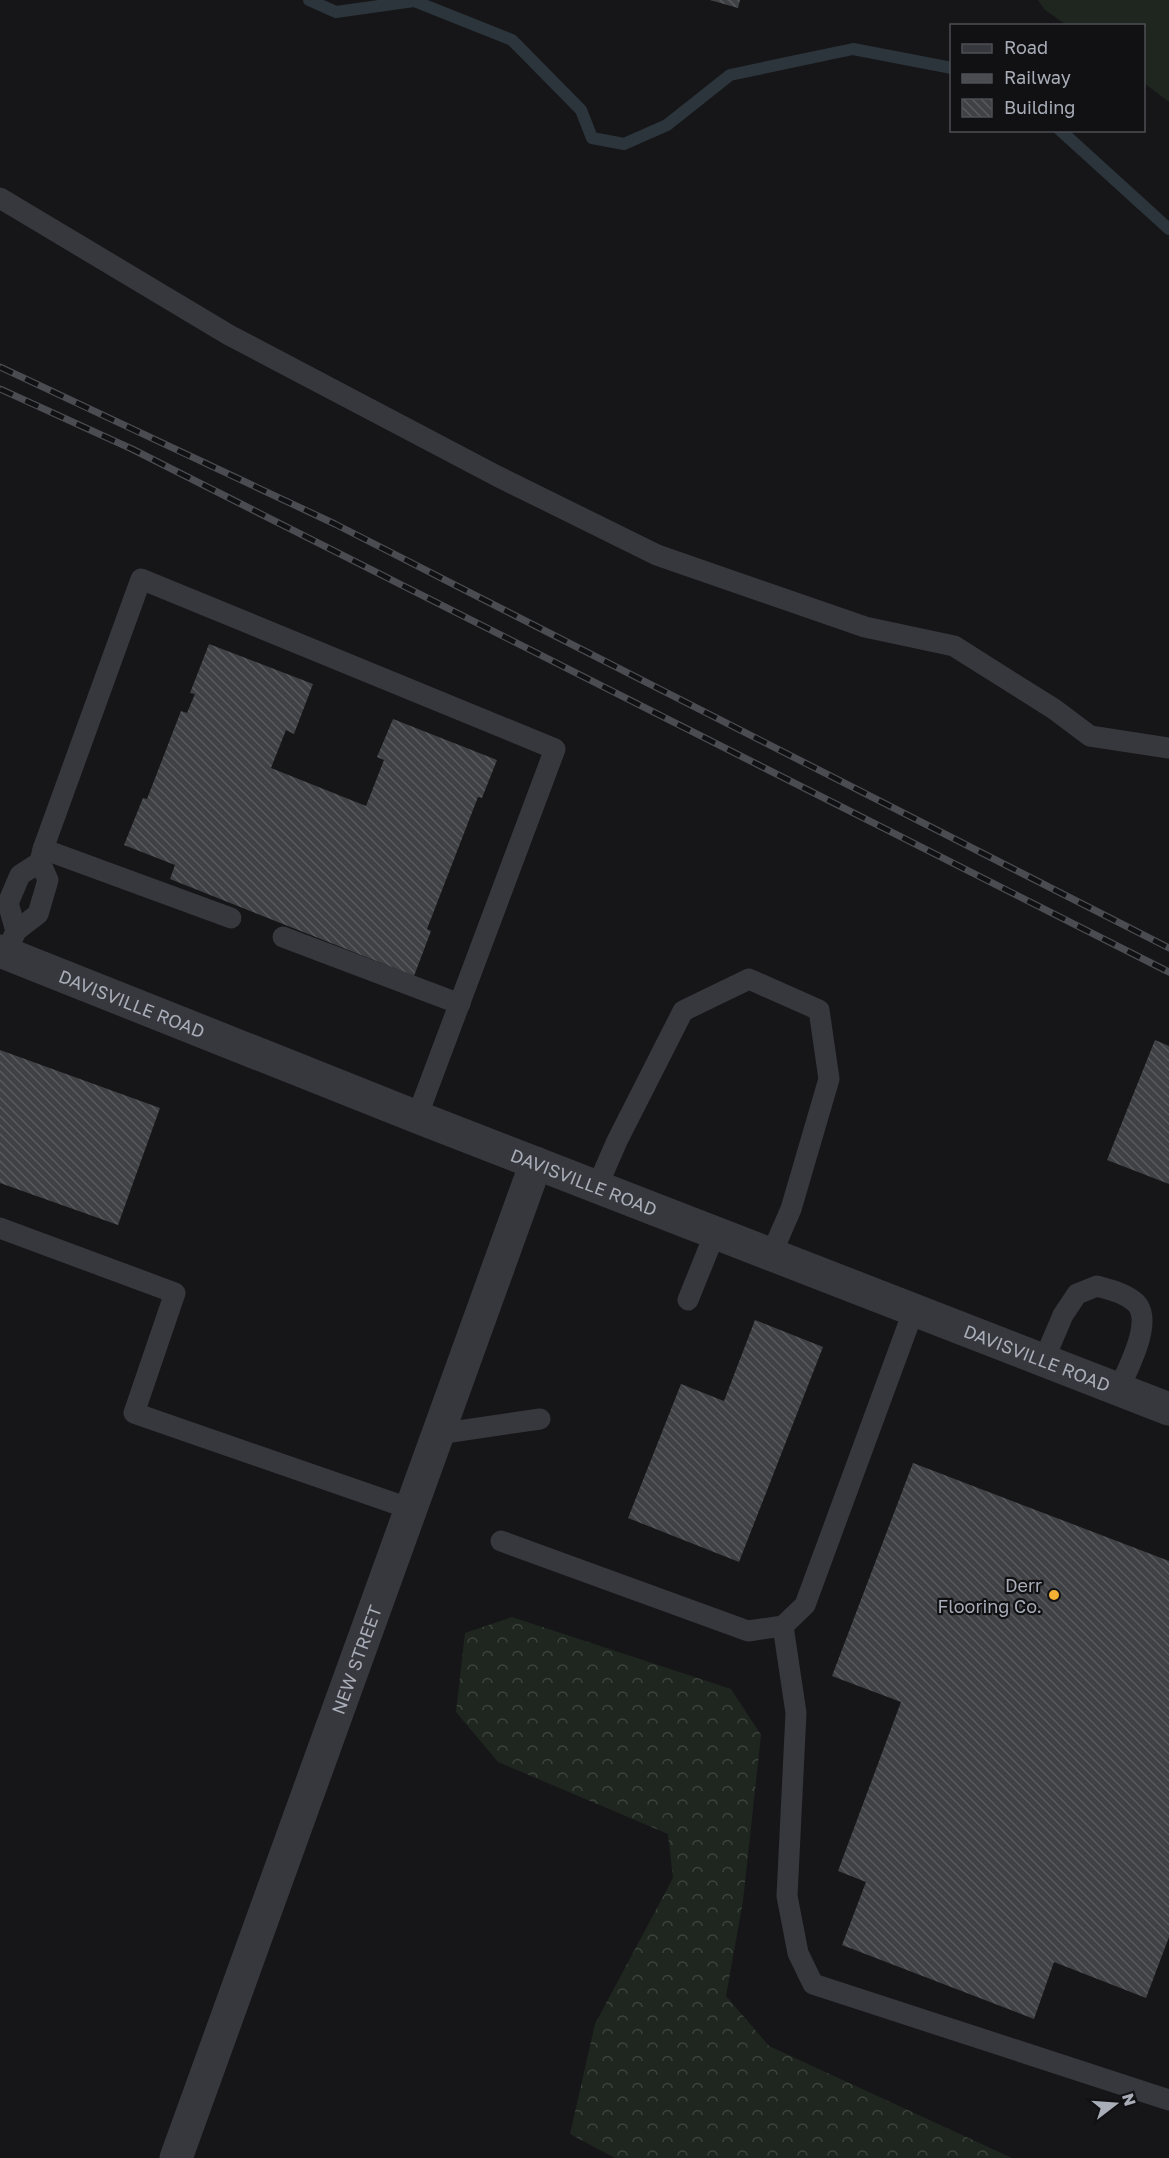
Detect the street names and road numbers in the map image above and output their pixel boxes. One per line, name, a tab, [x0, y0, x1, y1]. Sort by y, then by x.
street label: DAVISVILLE ROAD	[56, 965, 208, 1042]
street label: DAVISVILLE ROAD	[508, 1143, 660, 1220]
street label: DAVISVILLE ROAD	[961, 1319, 1113, 1396]
street label: NEW STREET	[326, 1602, 386, 1717]

